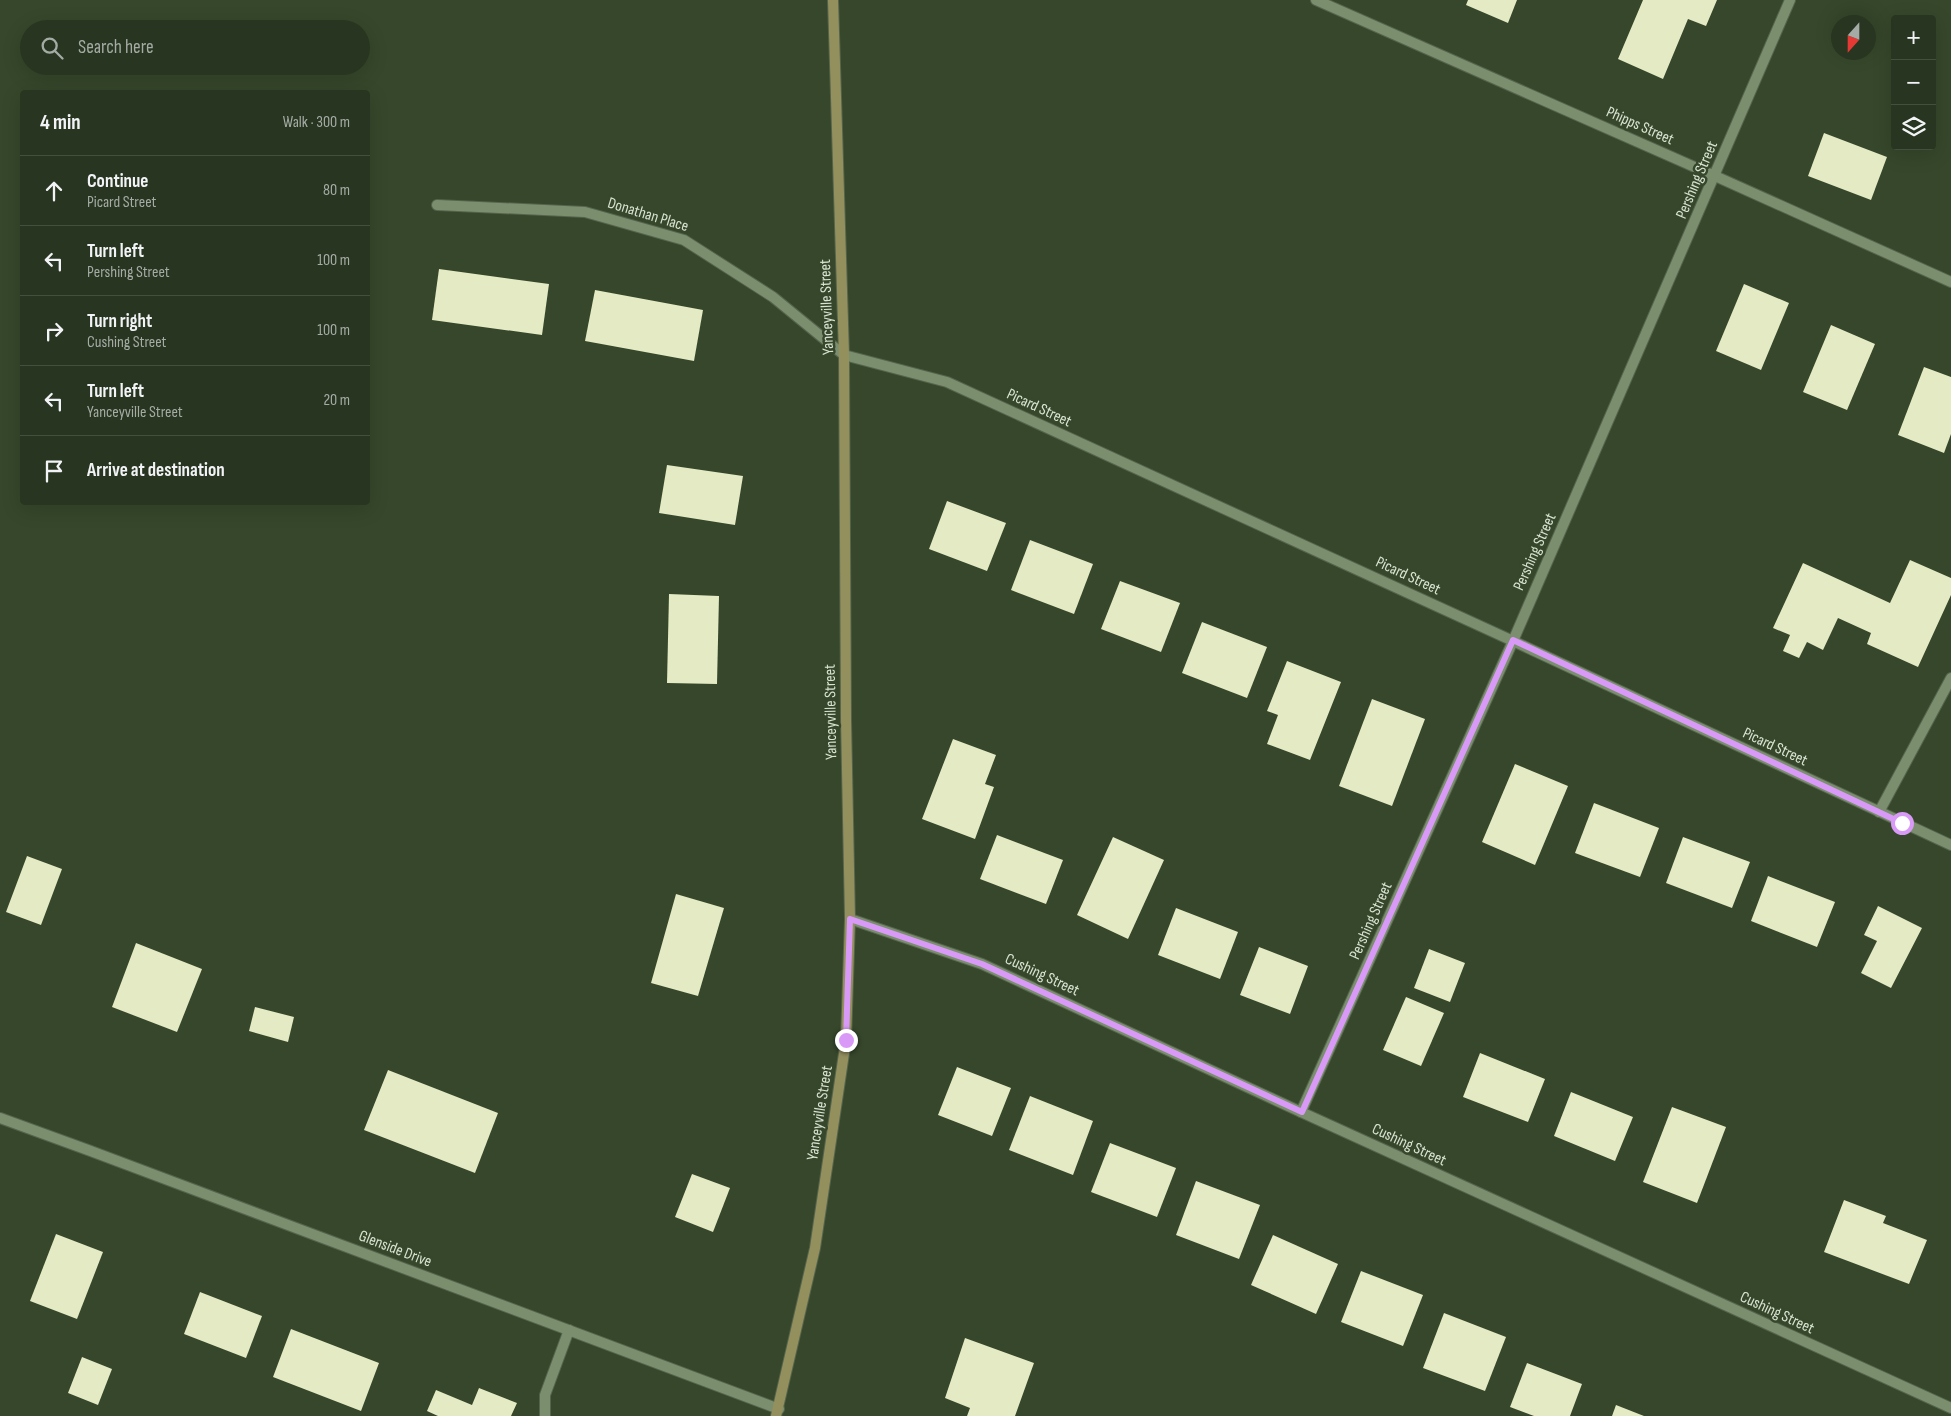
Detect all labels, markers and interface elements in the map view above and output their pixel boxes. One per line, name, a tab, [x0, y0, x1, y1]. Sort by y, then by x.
north arrow	[1831, 15, 1876, 60]
map controls	[1891, 15, 1936, 150]
button: +	[1891, 15, 1936, 60]
search box	[20, 20, 370, 75]
icon: search	[38, 34, 66, 62]
text: Search here	[78, 36, 154, 59]
button: −	[1891, 60, 1936, 105]
street label: Phipps Street	[1603, 103, 1677, 149]
button: layers	[1891, 105, 1936, 150]
text: 4 min	[40, 110, 81, 135]
text: Walk · 300 m	[283, 113, 350, 132]
street label: Pershing Street	[1672, 138, 1722, 222]
text: Continue	[87, 170, 148, 193]
icon: ahead	[40, 177, 68, 205]
text: 80 m	[323, 181, 350, 200]
text: Picard Street	[87, 193, 156, 212]
street label: Donathan Place	[605, 194, 691, 236]
text: Turn left	[87, 240, 144, 263]
icon: left	[40, 247, 68, 275]
text: 100 m	[317, 251, 350, 270]
street label: Yanceyville Street	[816, 259, 838, 355]
text: Pershing Street	[87, 263, 170, 282]
text: Turn right	[87, 310, 152, 333]
icon: right	[40, 317, 68, 345]
text: 100 m	[317, 321, 350, 340]
text: Cushing Street	[87, 333, 167, 352]
text: Turn left	[87, 380, 144, 403]
street label: Picard Street	[1004, 385, 1075, 431]
icon: left	[40, 387, 68, 415]
text: 20 m	[323, 391, 350, 410]
text: Yanceyville Street	[87, 403, 183, 422]
icon: arrive	[40, 457, 68, 485]
text: Arrive at destination	[87, 459, 225, 482]
street label: Pershing Street	[1510, 510, 1561, 594]
street label: Picard Street	[1373, 553, 1444, 599]
street label: Yanceyville Street	[821, 664, 841, 760]
street label: Picard Street	[1740, 724, 1811, 770]
route start	[1891, 812, 1914, 835]
street label: Pershing Street	[1346, 879, 1397, 963]
street label: Cushing Street	[1002, 950, 1082, 1000]
route end	[835, 1029, 858, 1052]
street label: Yanceyville Street	[803, 1064, 837, 1162]
street label: Cushing Street	[1369, 1120, 1449, 1170]
street label: Glenside Drive	[356, 1226, 434, 1272]
street label: Cushing Street	[1737, 1288, 1817, 1338]

